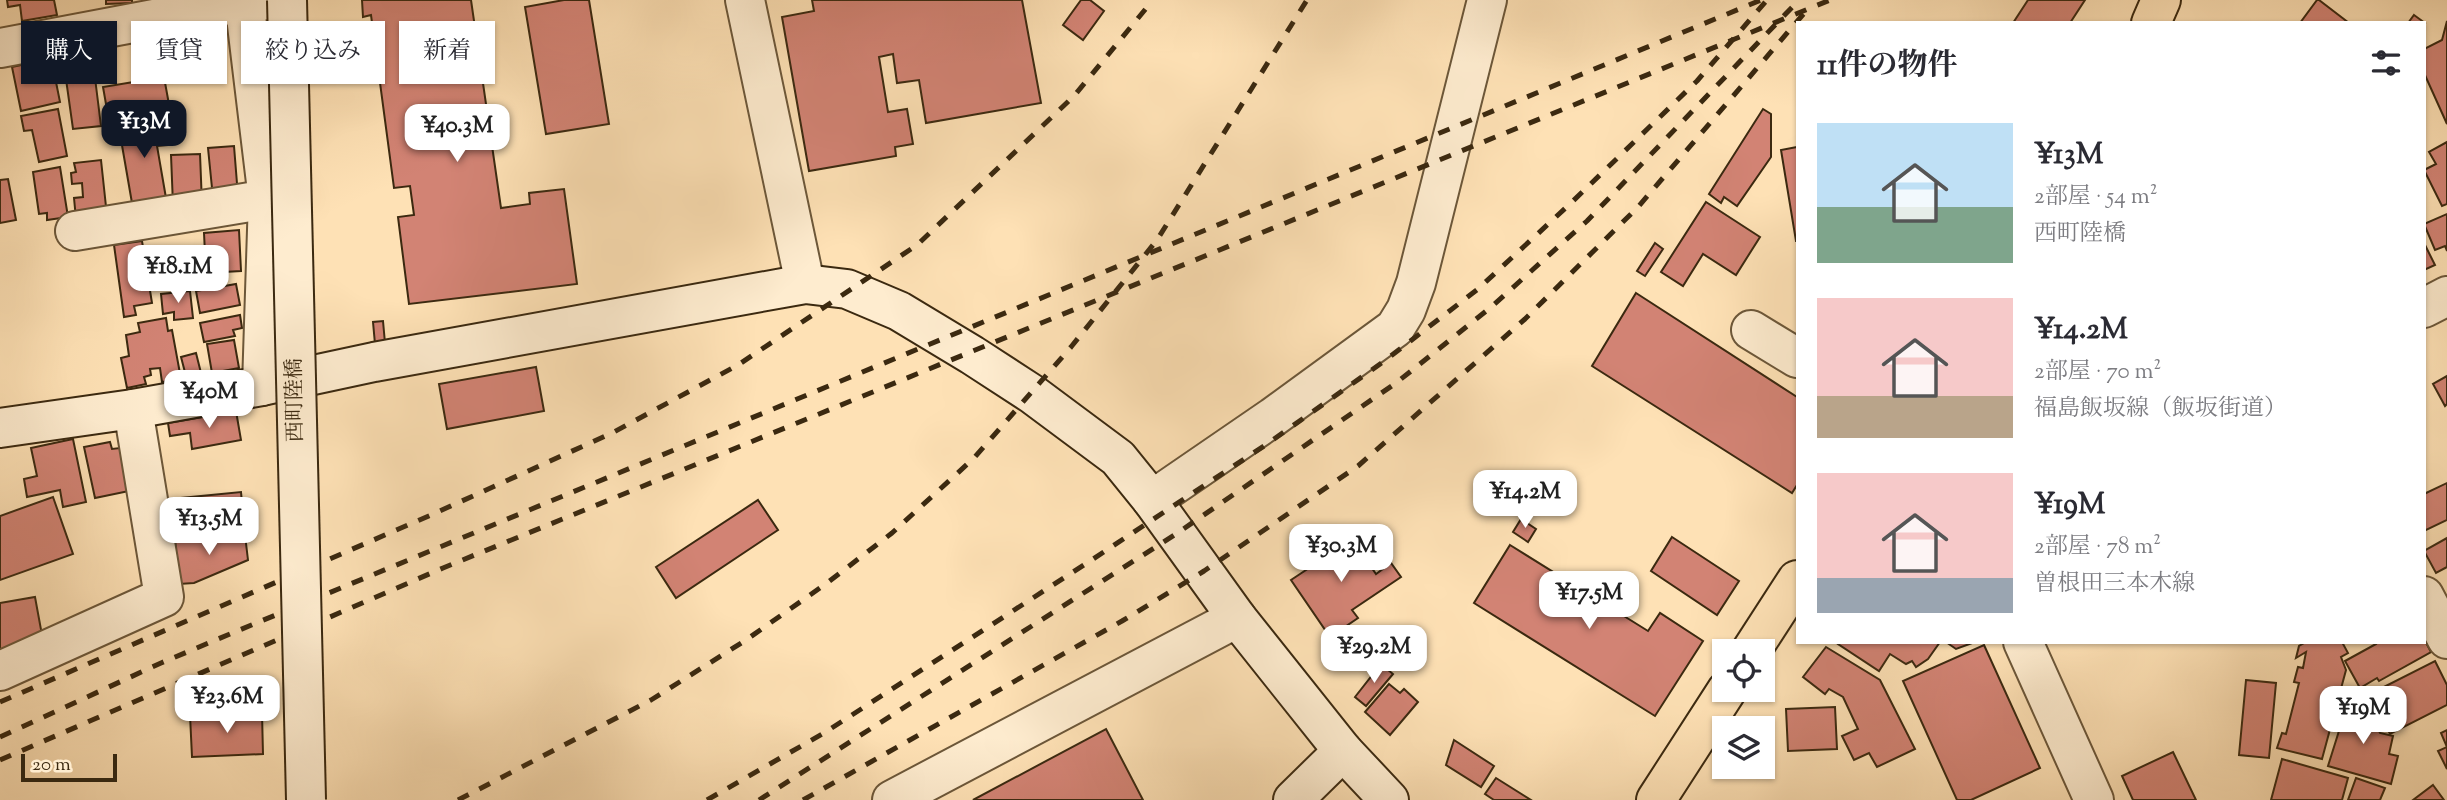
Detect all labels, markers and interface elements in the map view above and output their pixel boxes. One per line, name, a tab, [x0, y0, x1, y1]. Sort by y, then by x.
chip: 購入	[21, 21, 117, 84]
chip: 賃貸	[131, 21, 227, 84]
chip: 絞り込み	[241, 21, 385, 84]
chip: 新着	[399, 21, 495, 84]
icon: filters	[2367, 44, 2405, 82]
text: 11件の物件	[1817, 45, 1957, 88]
pin: ¥13M	[103, 100, 185, 160]
pin: ¥40.3M	[400, 104, 514, 164]
text: ¥13M	[117, 106, 171, 139]
text: ¥40.3M	[421, 110, 493, 143]
text: ¥13M	[2034, 134, 2103, 177]
icon: home	[1873, 151, 1957, 235]
text: 2部屋 · 54 m²	[2034, 181, 2158, 214]
text: 西町陸橋	[2034, 218, 2126, 251]
pin: ¥18.1M	[121, 246, 235, 305]
text: ¥18.1M	[144, 251, 212, 284]
text: ¥14.2M	[2034, 309, 2128, 352]
icon: home	[1873, 326, 1957, 410]
text: 2部屋 · 70 m²	[2034, 356, 2161, 389]
street label: 西町陸橋	[280, 358, 312, 442]
pin: ¥40M	[168, 370, 250, 430]
text: ¥40M	[180, 376, 238, 409]
text: 福島飯坂線（飯坂街道）	[2034, 393, 2287, 426]
pin: ¥14.2M	[1468, 470, 1582, 530]
text: ¥14.2M	[1489, 476, 1561, 509]
text: ¥19M	[2034, 484, 2105, 527]
pin: ¥13.5M	[152, 498, 266, 557]
icon: home	[1873, 501, 1957, 585]
text: ¥13.5M	[176, 503, 242, 536]
pin: ¥30.3M	[1284, 524, 1398, 584]
text: ¥30.3M	[1305, 530, 1377, 563]
text: 2部屋 · 78 m²	[2034, 531, 2161, 564]
text: 曽根田三本木線	[2034, 568, 2195, 601]
pin: ¥17.5M	[1532, 572, 1646, 631]
text: ¥17.5M	[1555, 577, 1623, 610]
pin: ¥29.2M	[1317, 626, 1431, 685]
text: ¥29.2M	[1337, 631, 1411, 664]
map controls	[1712, 639, 1775, 779]
button: locate	[1712, 639, 1775, 702]
pin: ¥23.6M	[170, 676, 284, 735]
text: ¥23.6M	[191, 681, 263, 714]
pin: ¥19M	[2322, 686, 2404, 746]
text: ¥19M	[2336, 692, 2390, 725]
button: layers	[1712, 716, 1775, 779]
scale bar	[21, 751, 117, 783]
text: 20 m	[32, 752, 71, 779]

